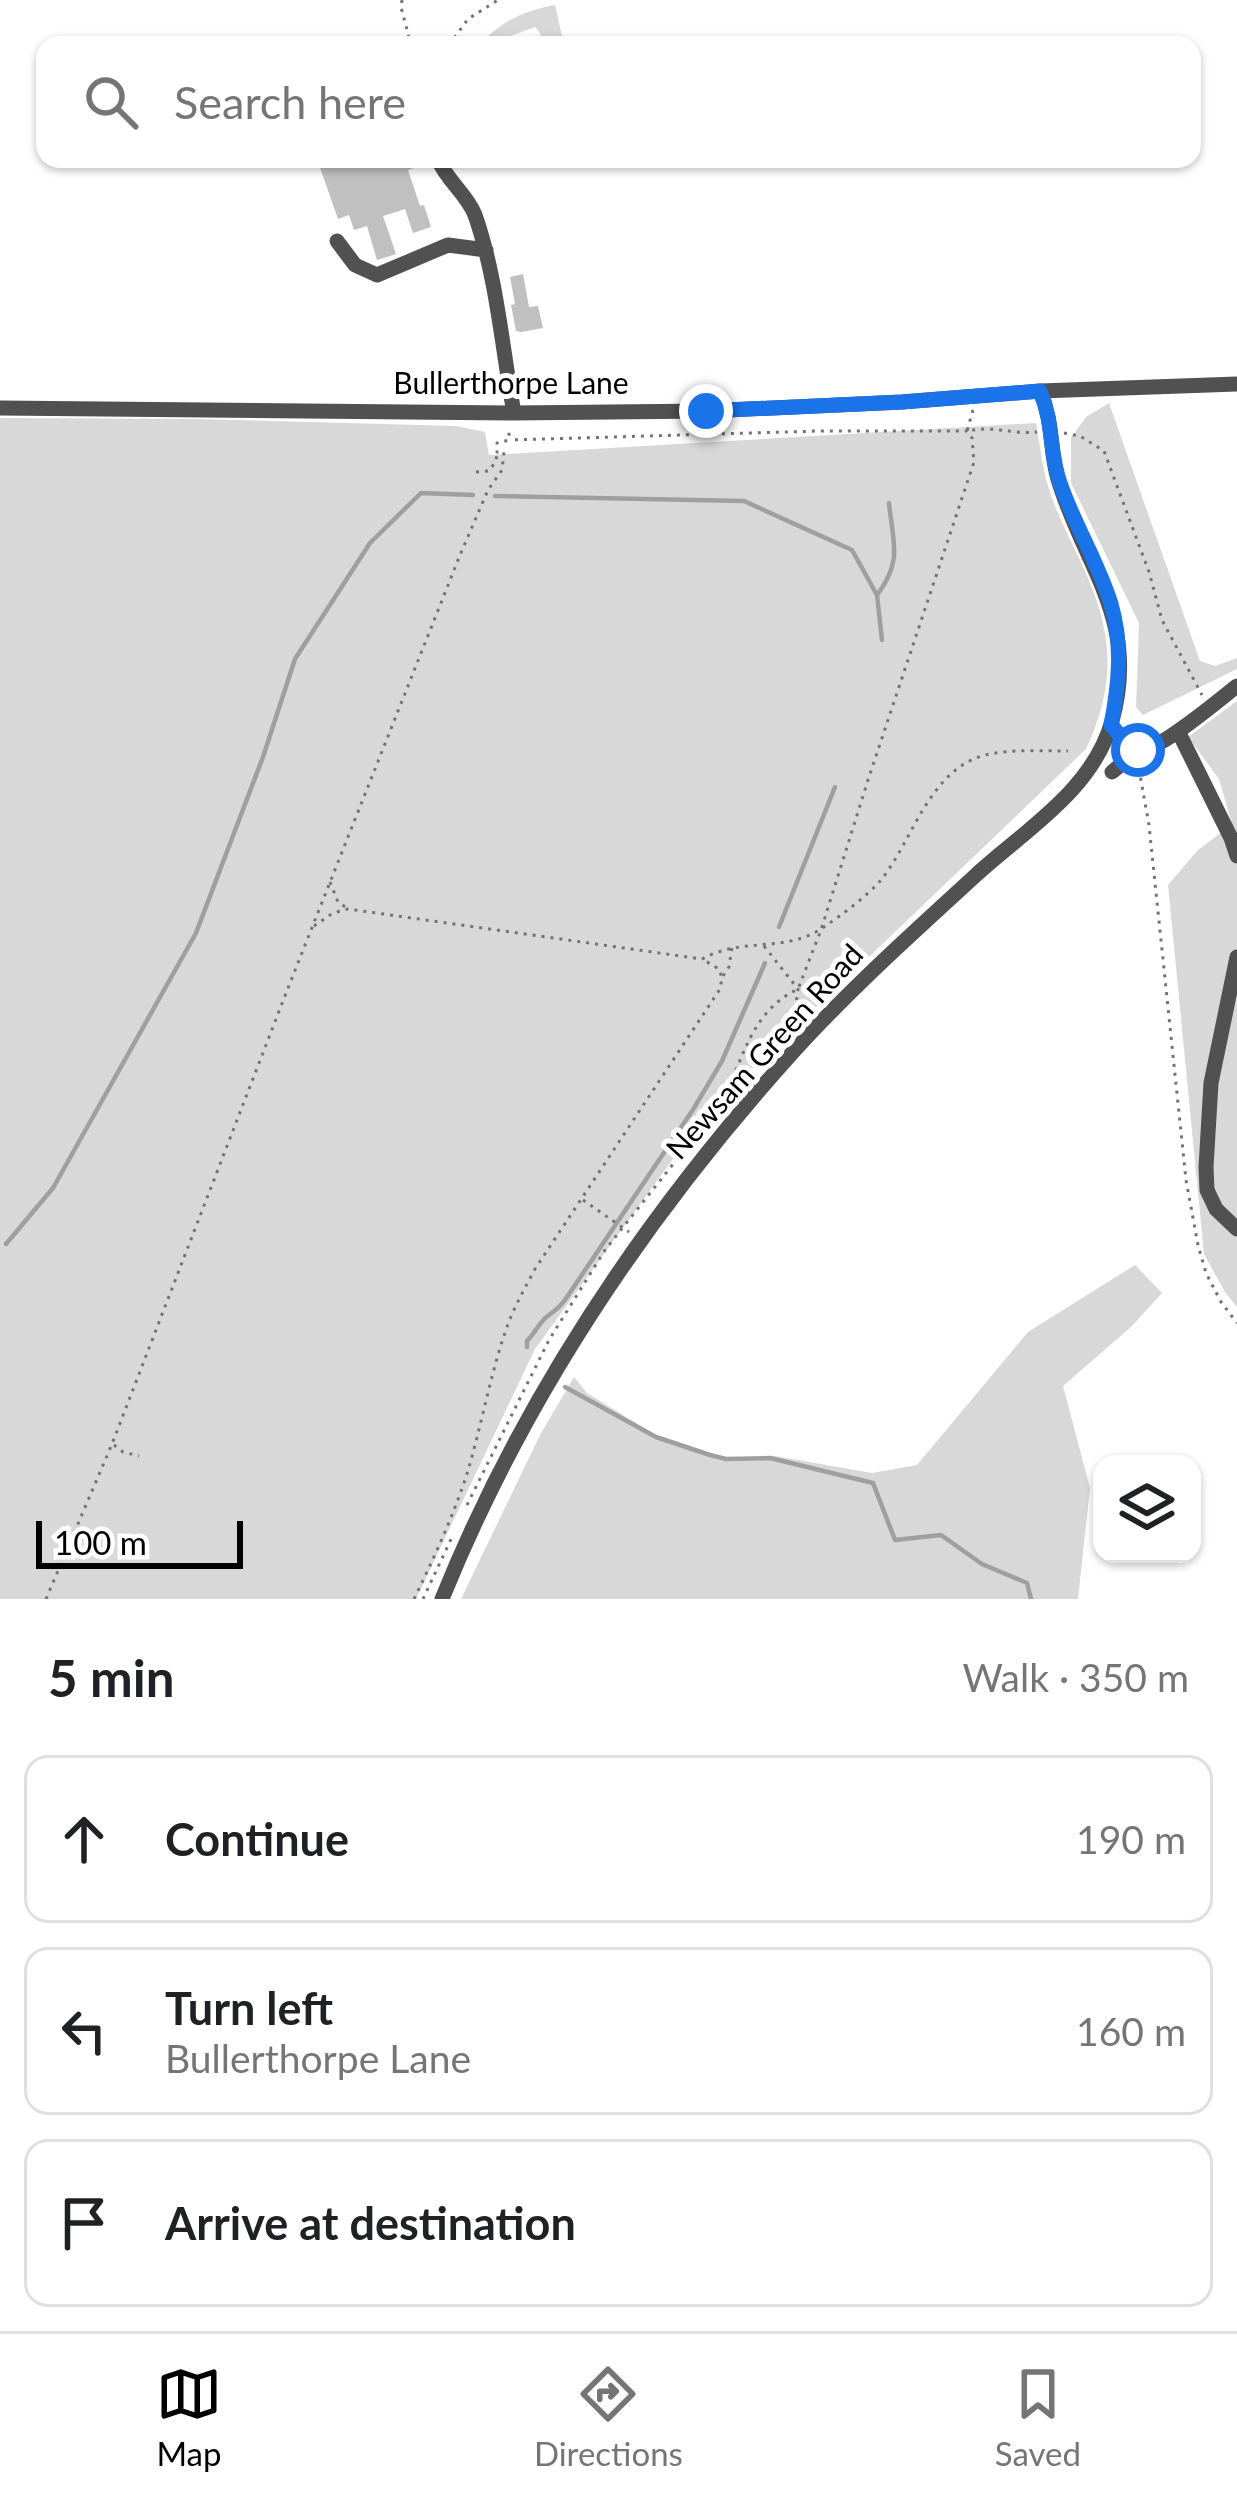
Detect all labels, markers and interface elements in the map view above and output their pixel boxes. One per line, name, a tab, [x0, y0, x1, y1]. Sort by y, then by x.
search box	[36, 36, 1201, 168]
icon: search	[78, 69, 144, 135]
text: Search here	[174, 75, 406, 129]
street label: Bullerthorpe Lane	[393, 364, 629, 400]
route end	[679, 384, 733, 438]
route start	[1111, 723, 1165, 777]
street label: Newsam Green Road	[658, 936, 869, 1165]
map controls	[1093, 1455, 1201, 1563]
button: layers	[1093, 1455, 1201, 1563]
scale bar	[36, 1515, 243, 1568]
text: 100 m	[54, 1522, 147, 1562]
text: 5 min	[48, 1647, 174, 1708]
text: Walk · 350 m	[962, 1654, 1189, 1700]
icon: ahead	[51, 1806, 117, 1872]
text: Continue	[165, 1812, 349, 1866]
text: 190 m	[1076, 1816, 1186, 1862]
text: Turn left	[165, 1981, 333, 2035]
icon: left	[51, 1998, 117, 2064]
text: 160 m	[1076, 2008, 1186, 2054]
text: Bullerthorpe Lane	[165, 2035, 471, 2081]
icon: arrive	[51, 2190, 117, 2256]
text: Arrive at destination	[165, 2196, 576, 2250]
tab: Map	[156, 2361, 222, 2473]
tab: Directions	[534, 2361, 683, 2473]
tab: Saved	[995, 2361, 1081, 2473]

